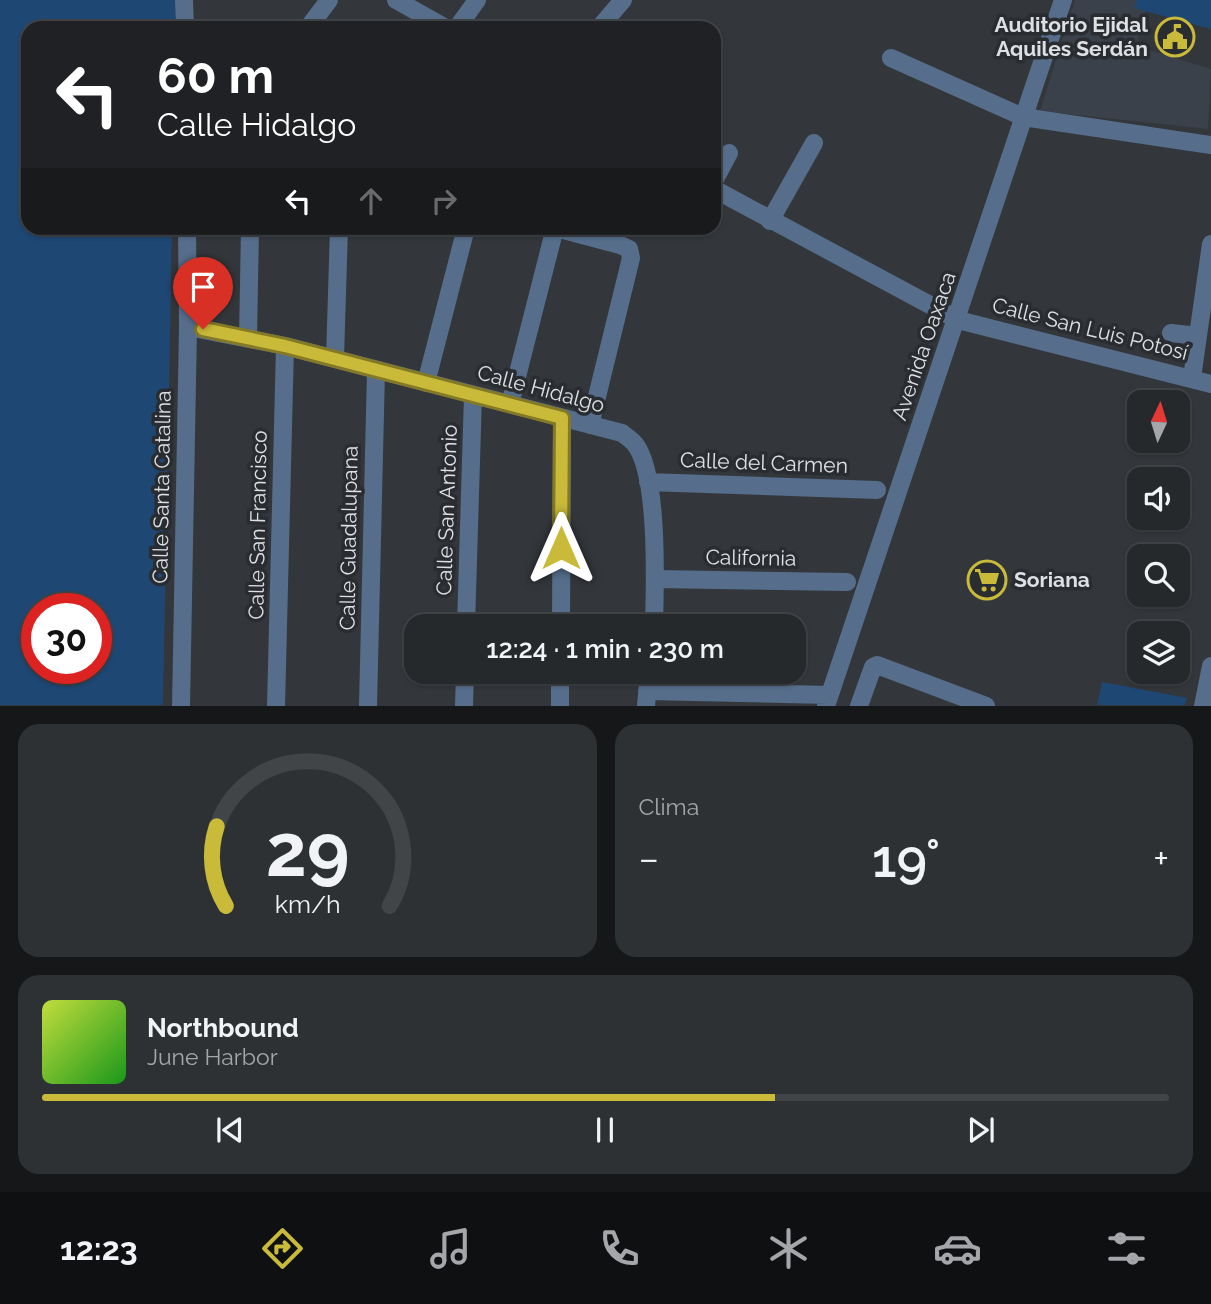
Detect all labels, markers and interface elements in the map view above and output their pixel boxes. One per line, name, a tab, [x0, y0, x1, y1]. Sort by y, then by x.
place label: Auditorio Ejidal Aquiles Serdán	[995, 12, 1148, 61]
public building icon: Auditorio Ejidal Aquiles Serdán	[1154, 16, 1196, 58]
text: 60 m	[157, 47, 274, 104]
icon: left	[42, 49, 133, 140]
text: Calle Hidalgo	[157, 106, 356, 143]
icon: left	[279, 182, 317, 220]
icon: ahead	[352, 182, 390, 220]
icon: right	[425, 182, 463, 220]
pin	[173, 257, 233, 329]
icon: arrive	[184, 268, 222, 306]
street label: Avenida Oaxaca	[886, 268, 961, 423]
street label: Calle San Luis Potosí	[990, 292, 1191, 365]
street label: Calle Hidalgo	[475, 360, 608, 418]
street label: Calle Santa Catalina	[147, 390, 176, 584]
north arrow	[1127, 390, 1190, 453]
map controls	[1127, 390, 1190, 684]
street label: Calle San Antonio	[431, 424, 462, 596]
street label: Calle San Francisco	[243, 430, 272, 620]
street label: Calle Guadalupana	[334, 445, 363, 631]
street label: Calle del Carmen	[680, 447, 848, 478]
button: sound	[1127, 467, 1190, 530]
position arrow	[524, 511, 598, 585]
street label: California	[705, 544, 797, 571]
button: search	[1127, 544, 1190, 607]
supermarket icon: Soriana	[966, 559, 1008, 601]
place label: Soriana	[1014, 567, 1090, 592]
speed limit sign: 30	[21, 593, 112, 684]
button: layers	[1127, 621, 1190, 684]
text: 12:24 · 1 min · 230 m	[486, 634, 724, 664]
text: Clima	[639, 793, 699, 820]
text: 29	[265, 809, 349, 894]
text: 19°	[872, 828, 940, 889]
text: −	[639, 836, 659, 881]
text: +	[1153, 836, 1169, 881]
text: km/h	[274, 889, 340, 919]
text: Northbound	[147, 1013, 299, 1043]
text: June Harbor	[147, 1043, 278, 1070]
icon: previous	[211, 1111, 249, 1149]
icon: pause	[586, 1111, 624, 1149]
icon: next	[962, 1111, 1000, 1149]
icon: directions	[258, 1224, 307, 1273]
icon: music	[426, 1224, 475, 1273]
icon: phone	[595, 1224, 644, 1273]
icon: climate	[764, 1224, 813, 1273]
icon: car	[933, 1224, 982, 1273]
icon: filters	[1102, 1224, 1151, 1273]
text: 12:23	[60, 1230, 138, 1267]

